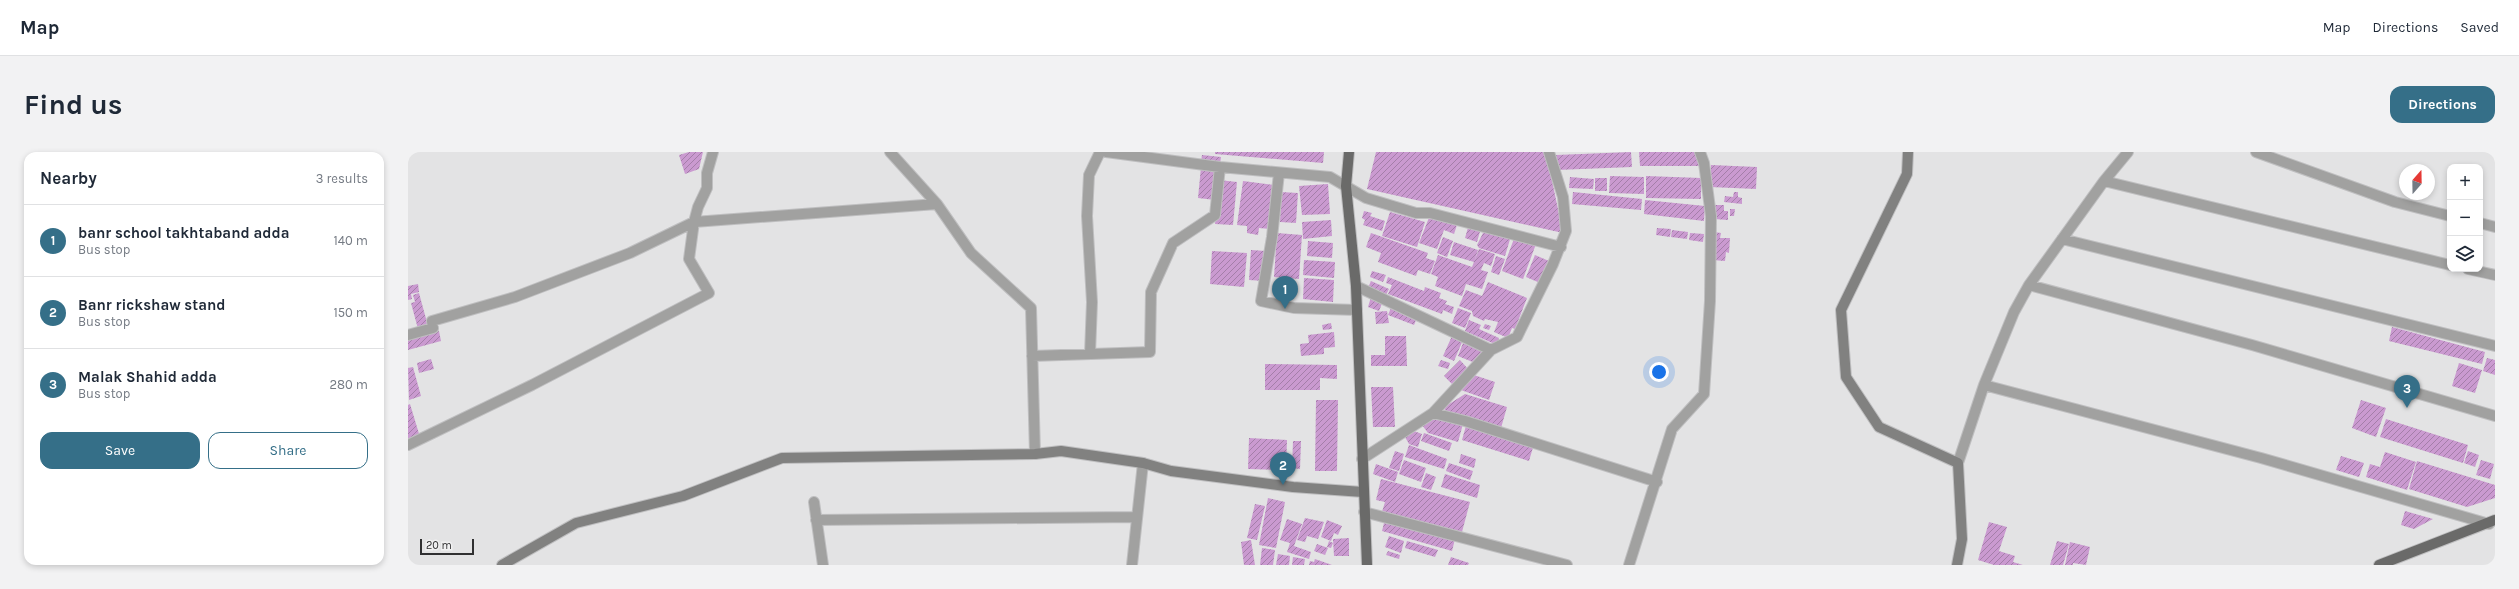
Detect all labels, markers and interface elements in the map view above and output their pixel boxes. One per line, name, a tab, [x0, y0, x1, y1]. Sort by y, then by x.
text: Map	[20, 17, 59, 39]
text: Map	[2323, 19, 2351, 36]
text: Directions	[2373, 19, 2438, 36]
text: Saved	[2460, 19, 2499, 36]
button: Directions	[2390, 86, 2495, 123]
text: Find us	[24, 88, 123, 121]
north arrow	[2399, 164, 2435, 200]
map controls	[2447, 164, 2483, 272]
button: +	[2447, 164, 2483, 200]
text: Nearby	[40, 168, 97, 188]
text: 3 results	[316, 171, 368, 186]
button: −	[2447, 200, 2483, 236]
text: banr school takhtaband adda	[78, 224, 289, 242]
text: 1	[51, 233, 55, 248]
text: 140 m	[333, 233, 368, 248]
button: layers	[2447, 236, 2483, 272]
text: Bus stop	[78, 242, 130, 257]
pin: 1	[1272, 276, 1298, 309]
text: Banr rickshaw stand	[78, 296, 226, 314]
text: 2	[49, 305, 57, 320]
text: 150 m	[333, 305, 368, 320]
text: Bus stop	[78, 314, 130, 329]
your location	[1649, 362, 1669, 382]
text: Malak Shahid adda	[78, 368, 217, 386]
pin: 3	[2394, 375, 2420, 408]
text: 3	[49, 377, 57, 392]
text: 280 m	[330, 377, 368, 392]
text: Bus stop	[78, 386, 130, 401]
button: Save	[40, 432, 200, 469]
button: Share	[208, 432, 368, 469]
pin: 2	[1270, 452, 1296, 485]
scale bar	[420, 537, 474, 556]
text: 20 m	[426, 539, 452, 552]

